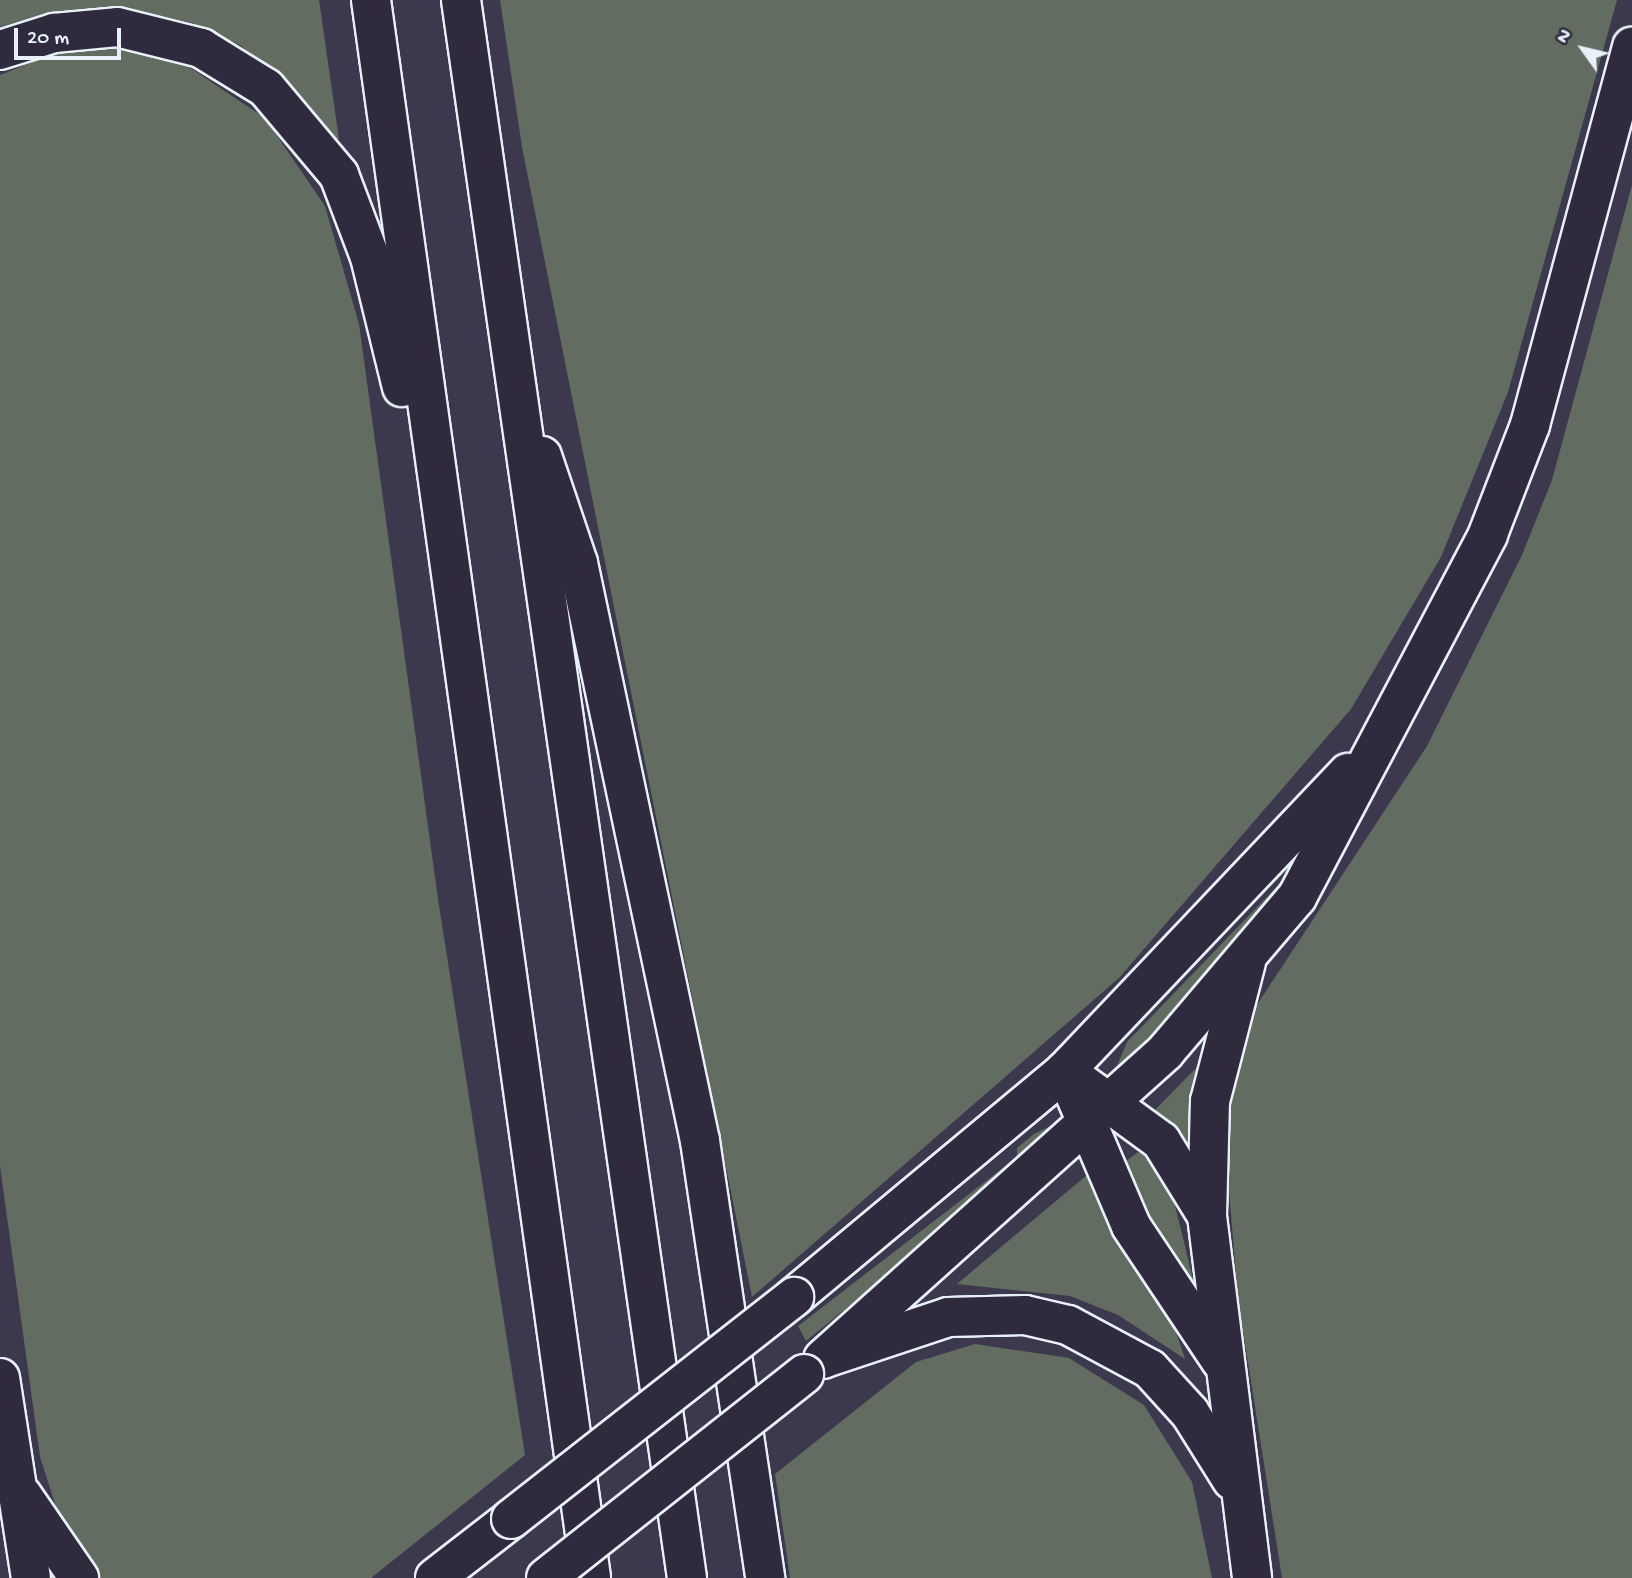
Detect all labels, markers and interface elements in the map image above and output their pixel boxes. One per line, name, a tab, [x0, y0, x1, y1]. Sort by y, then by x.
scale bar	[18, 14, 124, 58]
north arrow	[1548, 14, 1618, 84]
text: N	[1552, 25, 1578, 49]
text: 20 m	[27, 27, 69, 52]

